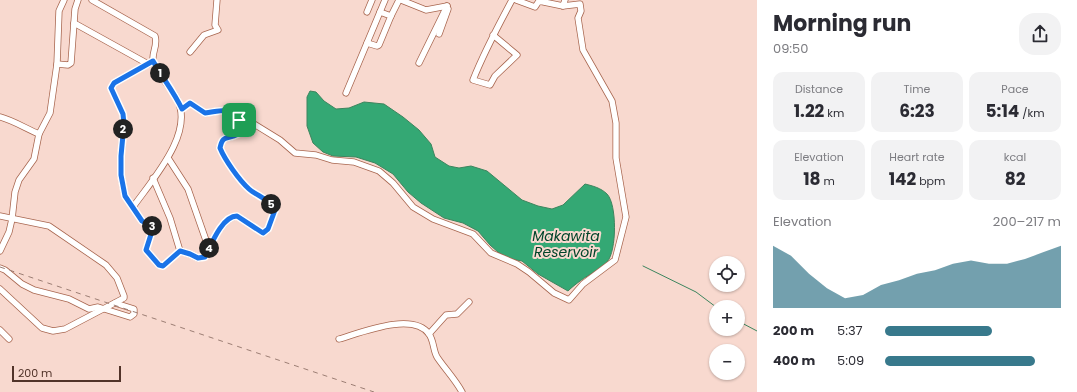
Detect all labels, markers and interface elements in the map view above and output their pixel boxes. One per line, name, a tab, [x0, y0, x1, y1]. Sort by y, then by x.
text: Morning run	[773, 8, 911, 39]
button: share	[1019, 13, 1061, 55]
text: 09:50	[773, 39, 808, 58]
pin: 1	[150, 63, 170, 83]
text: 1	[158, 65, 162, 81]
text: Distance	[795, 81, 843, 97]
text: Time	[904, 81, 930, 97]
text: Pace	[1001, 81, 1029, 97]
text: 1.22	[794, 99, 824, 123]
text: 6:23	[899, 99, 935, 123]
text: 5:14	[986, 99, 1019, 123]
pin	[222, 103, 256, 137]
text: km	[824, 105, 844, 121]
text: /km	[1019, 105, 1044, 121]
icon: arrive	[228, 109, 250, 131]
pin: 2	[113, 119, 133, 139]
text: 2	[120, 121, 126, 137]
text: Elevation	[794, 149, 844, 165]
text: Heart rate	[889, 149, 945, 165]
text: kcal	[1004, 149, 1026, 165]
text: 18	[803, 167, 821, 191]
text: 142	[889, 167, 916, 191]
text: 82	[1005, 167, 1025, 191]
text: m	[821, 173, 835, 189]
text: bpm	[916, 173, 945, 189]
pin: 5	[261, 194, 281, 214]
text: 5	[267, 196, 275, 212]
text: Elevation	[773, 212, 832, 231]
text: 200–217 m	[993, 212, 1061, 231]
pin: 3	[142, 216, 162, 236]
text: 3	[149, 218, 155, 234]
water label: Makawita Reservoir	[532, 226, 600, 262]
pin: 4	[199, 238, 219, 258]
text: 4	[205, 240, 213, 256]
map controls	[709, 256, 745, 380]
button: locate	[709, 256, 745, 292]
button: +	[709, 300, 745, 336]
text: 200 m	[773, 321, 814, 340]
text: 5:37	[837, 321, 863, 340]
button: −	[709, 344, 745, 380]
text: 400 m	[773, 351, 815, 370]
text: 5:09	[837, 351, 864, 370]
scale bar	[12, 364, 121, 383]
text: 200 m	[18, 365, 52, 381]

